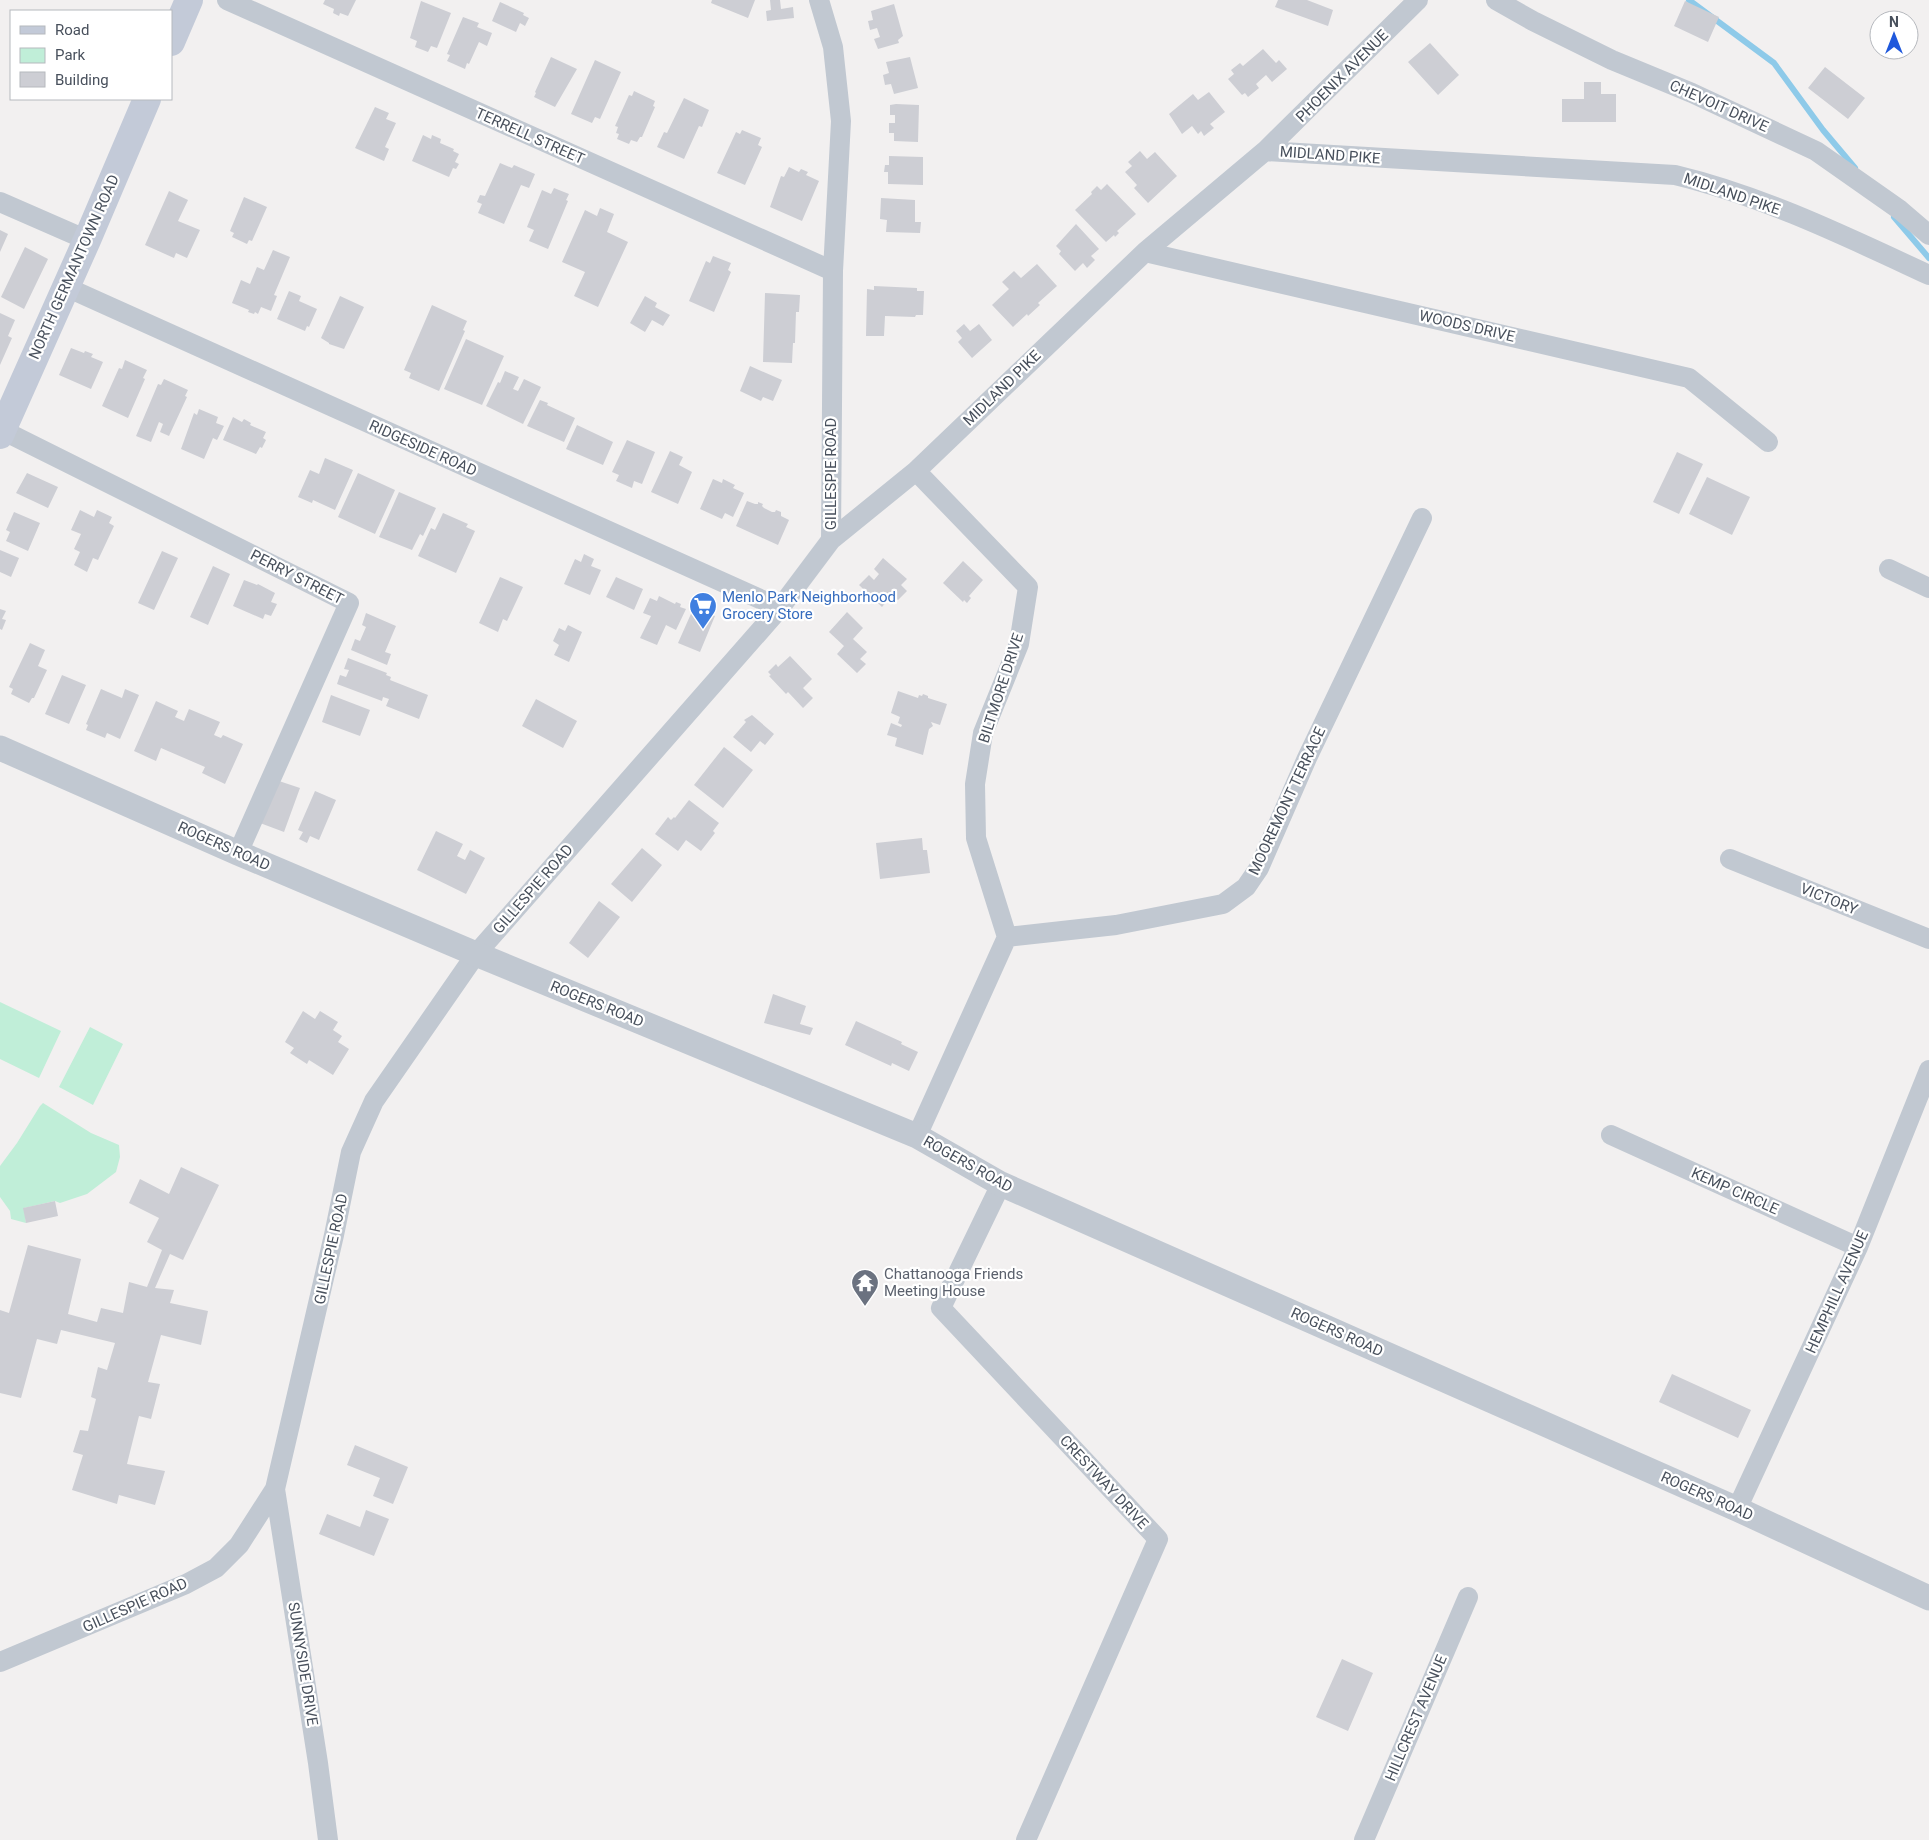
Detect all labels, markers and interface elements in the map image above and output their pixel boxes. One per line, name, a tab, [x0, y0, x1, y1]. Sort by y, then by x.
legend	[10, 10, 172, 100]
north arrow	[1869, 10, 1919, 60]
text: N	[1889, 14, 1899, 30]
text: Road	[55, 21, 89, 39]
street label: PHOENIX AVENUE	[1292, 26, 1392, 126]
text: Park	[55, 46, 86, 64]
text: Building	[55, 71, 109, 89]
street label: CHEVOIT DRIVE	[1667, 76, 1772, 136]
street label: TERRELL STREET	[473, 104, 587, 168]
street label: MIDLAND PIKE	[1279, 143, 1381, 168]
street label: MIDLAND PIKE	[1681, 169, 1783, 219]
street label: NORTH GERMANTOWN ROAD	[25, 172, 123, 362]
street label: WOODS DRIVE	[1417, 306, 1517, 346]
street label: MIDLAND PIKE	[960, 346, 1045, 429]
street label: RIDGESIDE ROAD	[366, 416, 480, 480]
street label: GILLESPIE ROAD	[822, 418, 840, 530]
street label: PERRY STREET	[247, 546, 347, 608]
place label: Menlo Park Neighborhood Grocery Store	[722, 588, 896, 623]
supermarket icon: Menlo Park Neighborhood Grocery Store	[688, 591, 718, 630]
street label: BILTMORE DRIVE	[975, 630, 1027, 745]
street label: MOOREMONT TERRACE	[1245, 724, 1329, 878]
street label: ROGERS ROAD	[175, 818, 273, 874]
street label: GILLESPIE ROAD	[489, 841, 577, 937]
street label: VICTORY	[1798, 879, 1860, 919]
street label: ROGERS ROAD	[548, 977, 646, 1031]
street label: ROGERS ROAD	[920, 1132, 1016, 1196]
street label: KEMP CIRCLE	[1689, 1164, 1782, 1218]
street label: GILLESPIE ROAD	[310, 1192, 352, 1306]
street label: HEMPHILL AVENUE	[1802, 1227, 1872, 1356]
place label: Chattanooga Friends Meeting House	[884, 1265, 1023, 1300]
temple icon: Chattanooga Friends Meeting House	[850, 1268, 880, 1307]
street label: ROGERS ROAD	[1288, 1304, 1386, 1360]
street label: CRESTWAY DRIVE	[1056, 1431, 1152, 1533]
street label: ROGERS ROAD	[1658, 1468, 1756, 1524]
street label: GILLESPIE ROAD	[80, 1574, 190, 1636]
street label: SUNNYSIDE DRIVE	[284, 1601, 322, 1728]
street label: HILLCREST AVENUE	[1381, 1652, 1451, 1784]

